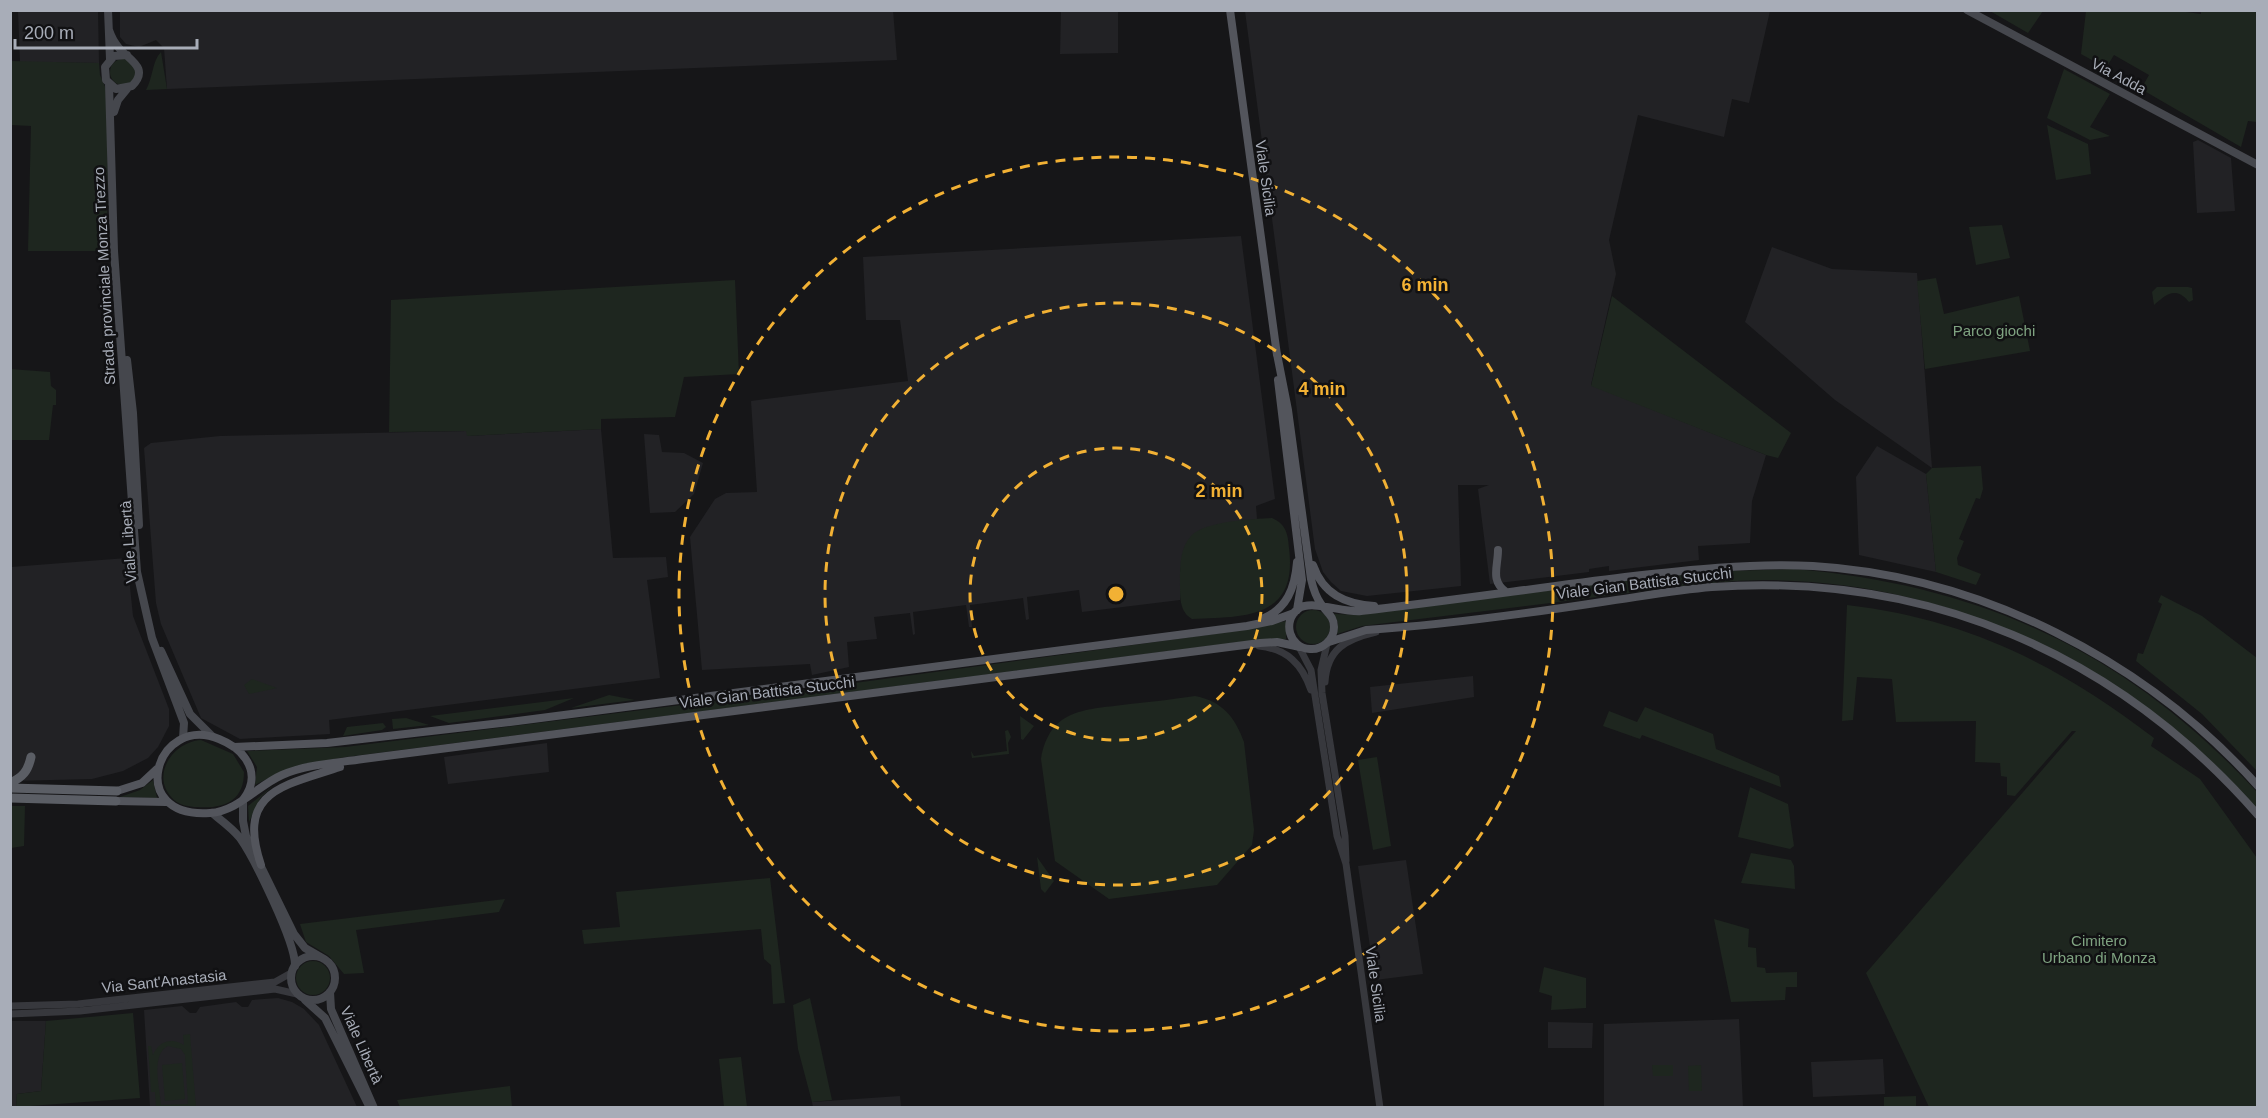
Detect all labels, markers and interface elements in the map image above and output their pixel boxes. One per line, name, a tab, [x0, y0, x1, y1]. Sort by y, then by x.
scale bar	[15, 12, 196, 50]
text: 200 m	[24, 23, 74, 43]
street label: Via Adda	[2089, 54, 2150, 98]
street label: Viale Sicilia	[1252, 139, 1280, 218]
street label: Strada provinciale Monza Trezzo	[90, 166, 118, 386]
text: 6 min	[1401, 275, 1449, 295]
park label: Parco giochi	[1953, 322, 2035, 339]
text: 4 min	[1298, 379, 1346, 399]
text: 2 min	[1195, 481, 1243, 501]
street label: Viale Libertà	[117, 499, 139, 584]
street label: Viale Gian Battista Stucchi	[1555, 564, 1733, 602]
centre of rings	[1106, 584, 1126, 604]
street label: Viale Gian Battista Stucchi	[678, 673, 856, 711]
park label: Cimitero Urbano di Monza	[2042, 932, 2157, 966]
street label: Viale Sicilia	[1362, 945, 1390, 1024]
street label: Via Sant'Anastasia	[101, 966, 228, 996]
street label: Viale Libertà	[337, 1004, 387, 1087]

